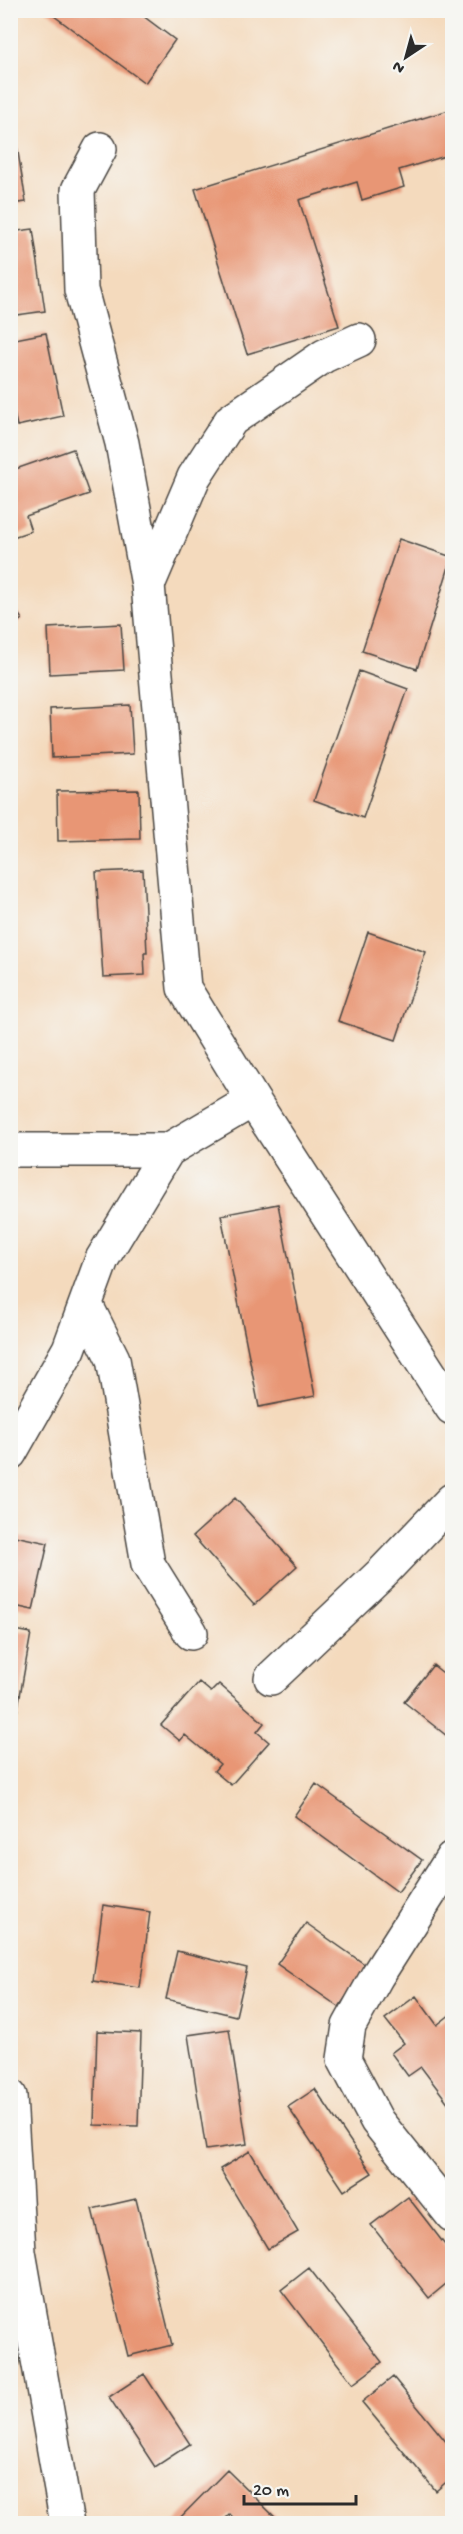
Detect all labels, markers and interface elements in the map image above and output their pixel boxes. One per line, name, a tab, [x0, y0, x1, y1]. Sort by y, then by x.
north arrow	[376, 27, 436, 87]
text: N	[389, 55, 409, 77]
scale bar	[244, 2468, 356, 2506]
text: 20 m	[253, 2481, 289, 2502]

